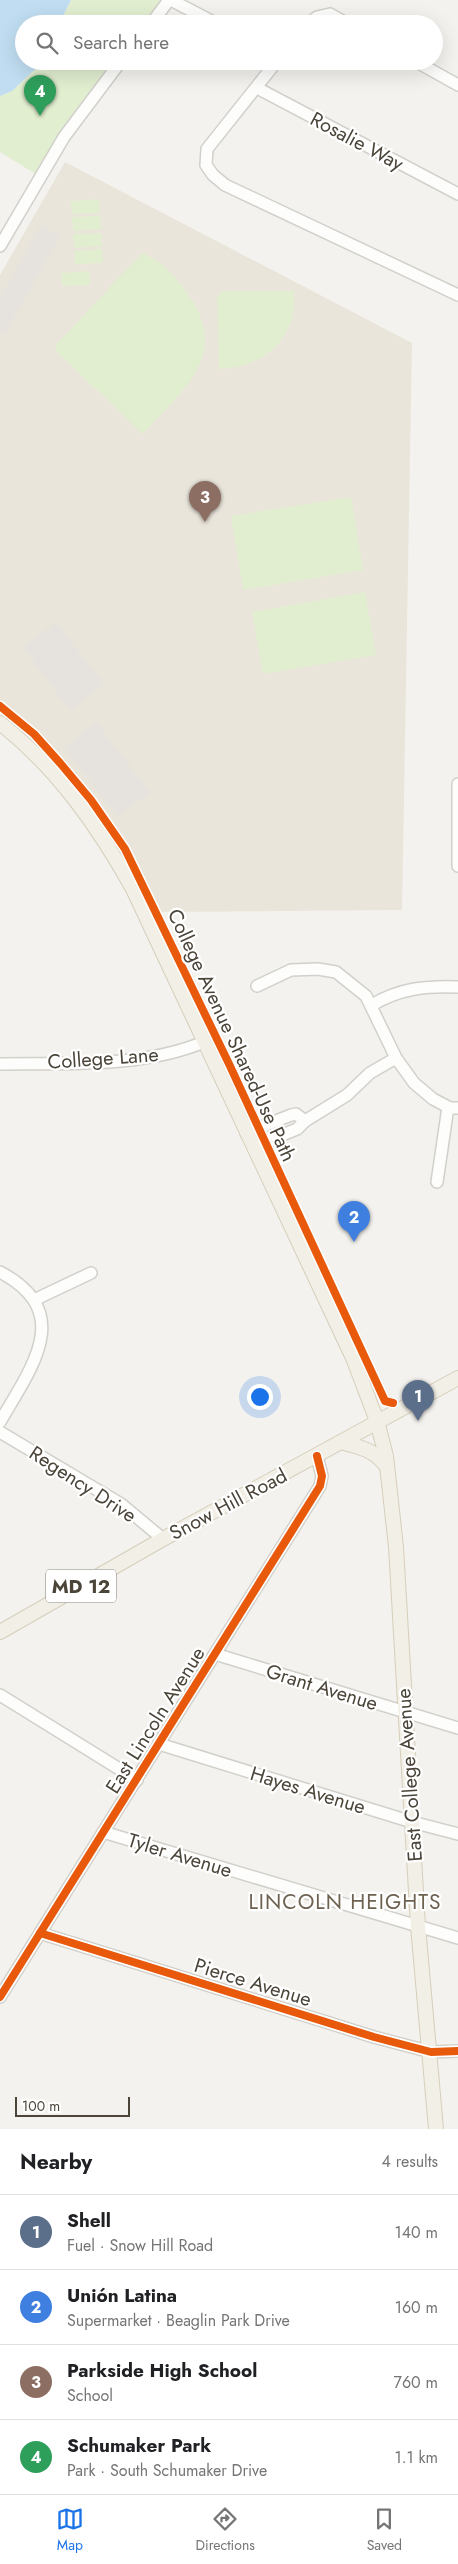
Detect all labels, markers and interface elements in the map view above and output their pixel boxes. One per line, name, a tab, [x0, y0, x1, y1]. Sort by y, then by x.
search box	[15, 15, 443, 70]
icon: search	[33, 29, 61, 57]
text: Search here	[73, 29, 169, 56]
pin: 4	[24, 75, 56, 116]
street label: Rosalie Way	[305, 105, 409, 178]
pin: 3	[189, 481, 221, 522]
street label: College Avenue Shared-Use Path	[160, 904, 303, 1166]
street label: College Lane	[47, 1040, 160, 1077]
pin: 2	[338, 1201, 370, 1242]
pin: 1	[402, 1380, 434, 1421]
your location	[247, 1384, 273, 1410]
street label: Regency Drive	[23, 1439, 142, 1530]
street label: Snow Hill Road	[164, 1461, 292, 1548]
road number: MD 12	[46, 1570, 116, 1602]
street label: East Lincoln Avenue	[99, 1641, 212, 1799]
street label: Grant Avenue	[262, 1657, 381, 1718]
street label: East College Avenue	[389, 1687, 430, 1863]
street label: Hayes Avenue	[247, 1759, 369, 1822]
street label: Tyler Avenue	[124, 1826, 236, 1885]
district label: LINCOLN HEIGHTS	[248, 1887, 442, 1917]
street label: Pierce Avenue	[191, 1951, 315, 2014]
scale bar	[15, 2094, 130, 2117]
text: 100 m	[22, 2096, 60, 2116]
text: Nearby	[20, 2147, 92, 2177]
text: 4 results	[382, 2150, 438, 2173]
text: Shell	[67, 2207, 111, 2234]
text: 1	[32, 2221, 40, 2244]
text: 140 m	[395, 2221, 438, 2244]
text: Fuel · Snow Hill Road	[67, 2234, 213, 2257]
text: Unión Latina	[67, 2282, 177, 2309]
text: 2	[31, 2296, 41, 2319]
text: 160 m	[395, 2296, 438, 2319]
text: Supermarket · Beaglin Park Drive	[67, 2309, 290, 2332]
text: Parkside High School	[67, 2357, 257, 2384]
text: 3	[31, 2371, 41, 2394]
text: 760 m	[394, 2371, 438, 2394]
text: School	[67, 2384, 113, 2407]
text: Schumaker Park	[67, 2432, 211, 2459]
text: 4	[30, 2446, 42, 2469]
text: 1.1 km	[394, 2446, 438, 2469]
text: Park · South Schumaker Drive	[67, 2459, 267, 2482]
tab: Map	[56, 2505, 84, 2555]
tab: Directions	[196, 2505, 255, 2555]
tab: Saved	[367, 2505, 402, 2555]

